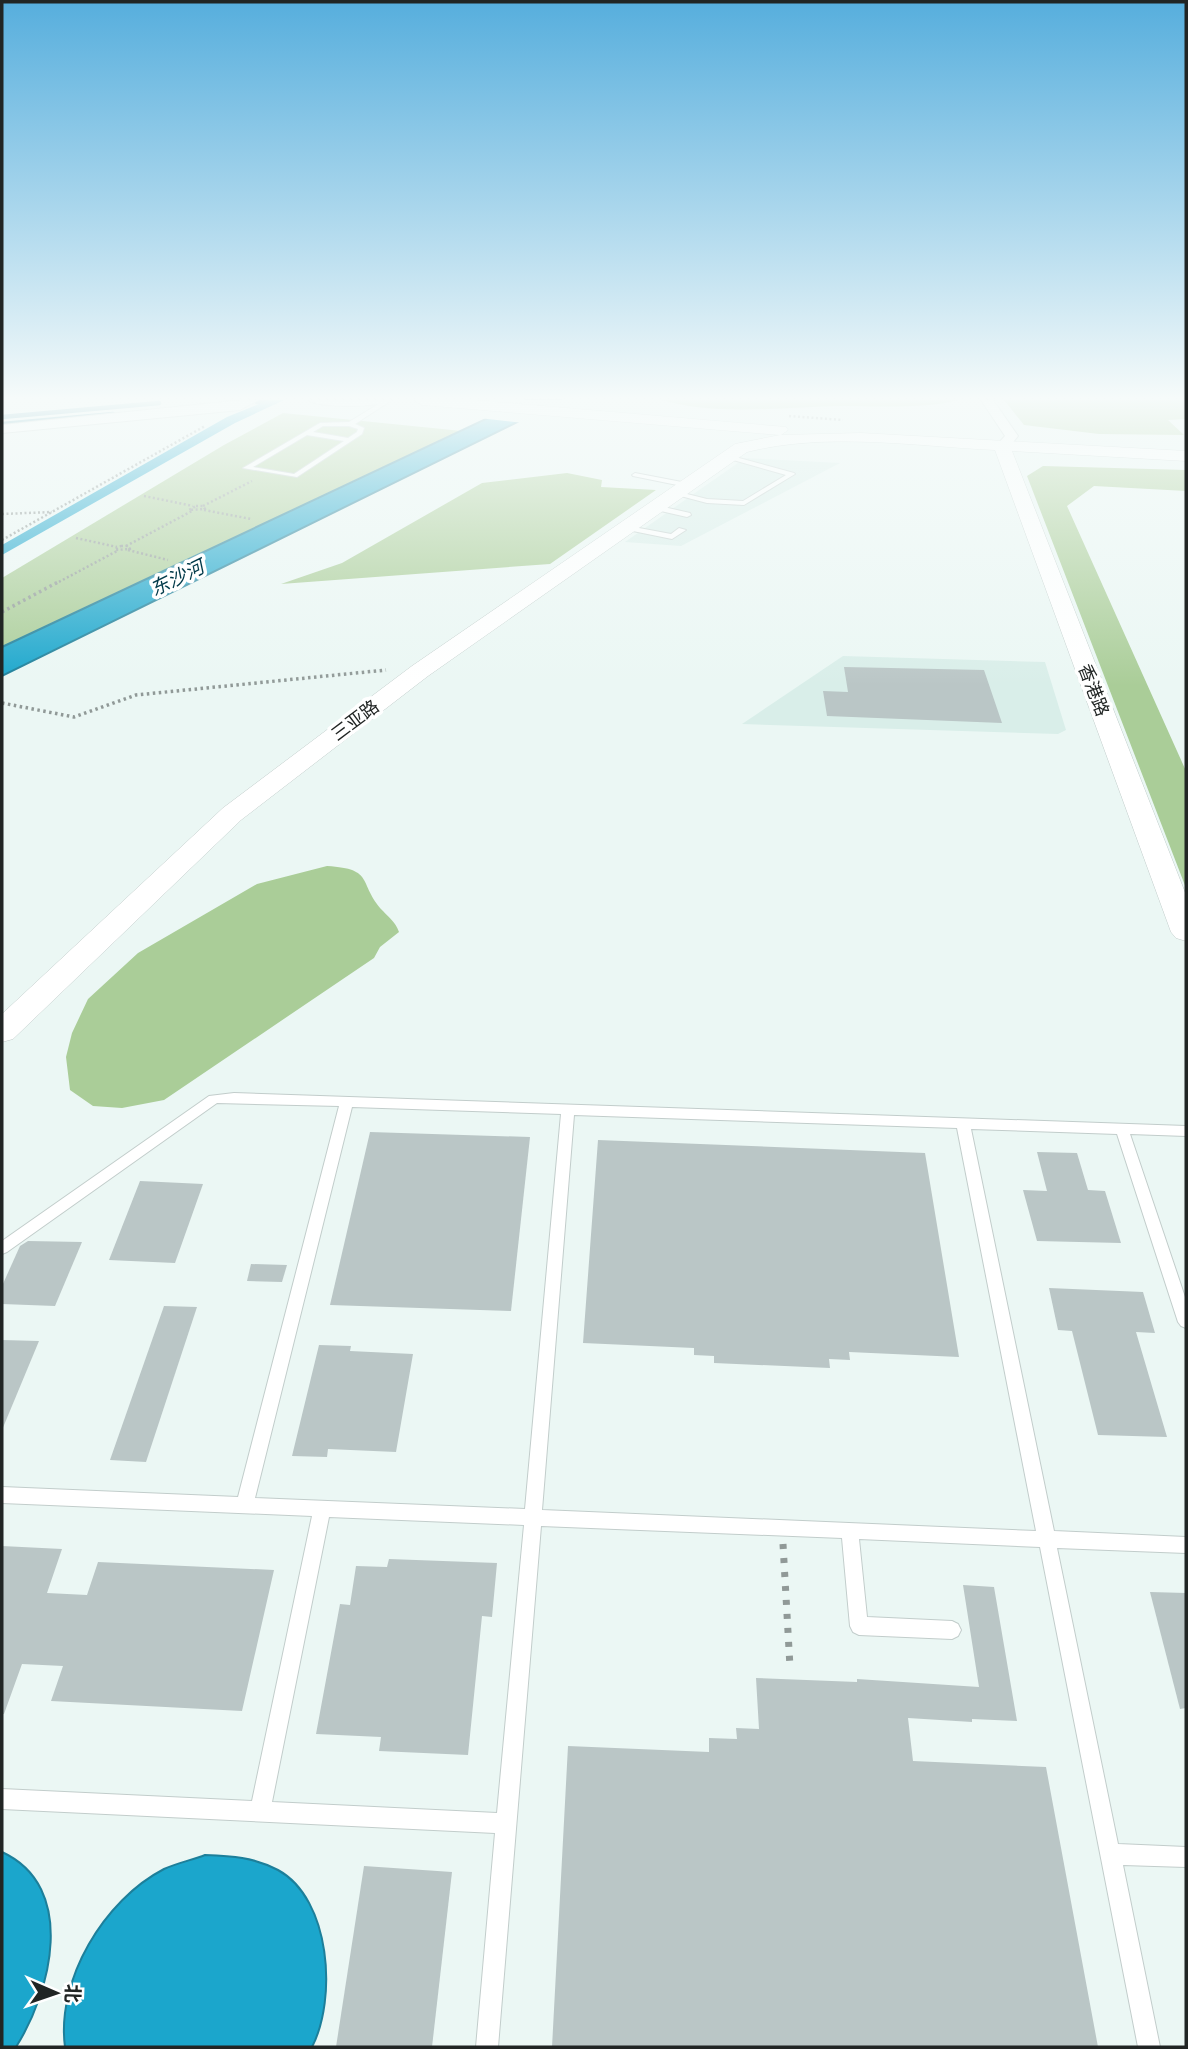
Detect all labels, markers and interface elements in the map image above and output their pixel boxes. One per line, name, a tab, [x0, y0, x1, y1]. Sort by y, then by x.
water label: 东沙河	[146, 553, 211, 601]
street label: 香港路	[1075, 661, 1113, 719]
street label: 三亚路	[327, 695, 383, 745]
north arrow	[21, 1958, 91, 2028]
text: 北	[61, 1984, 84, 2003]

